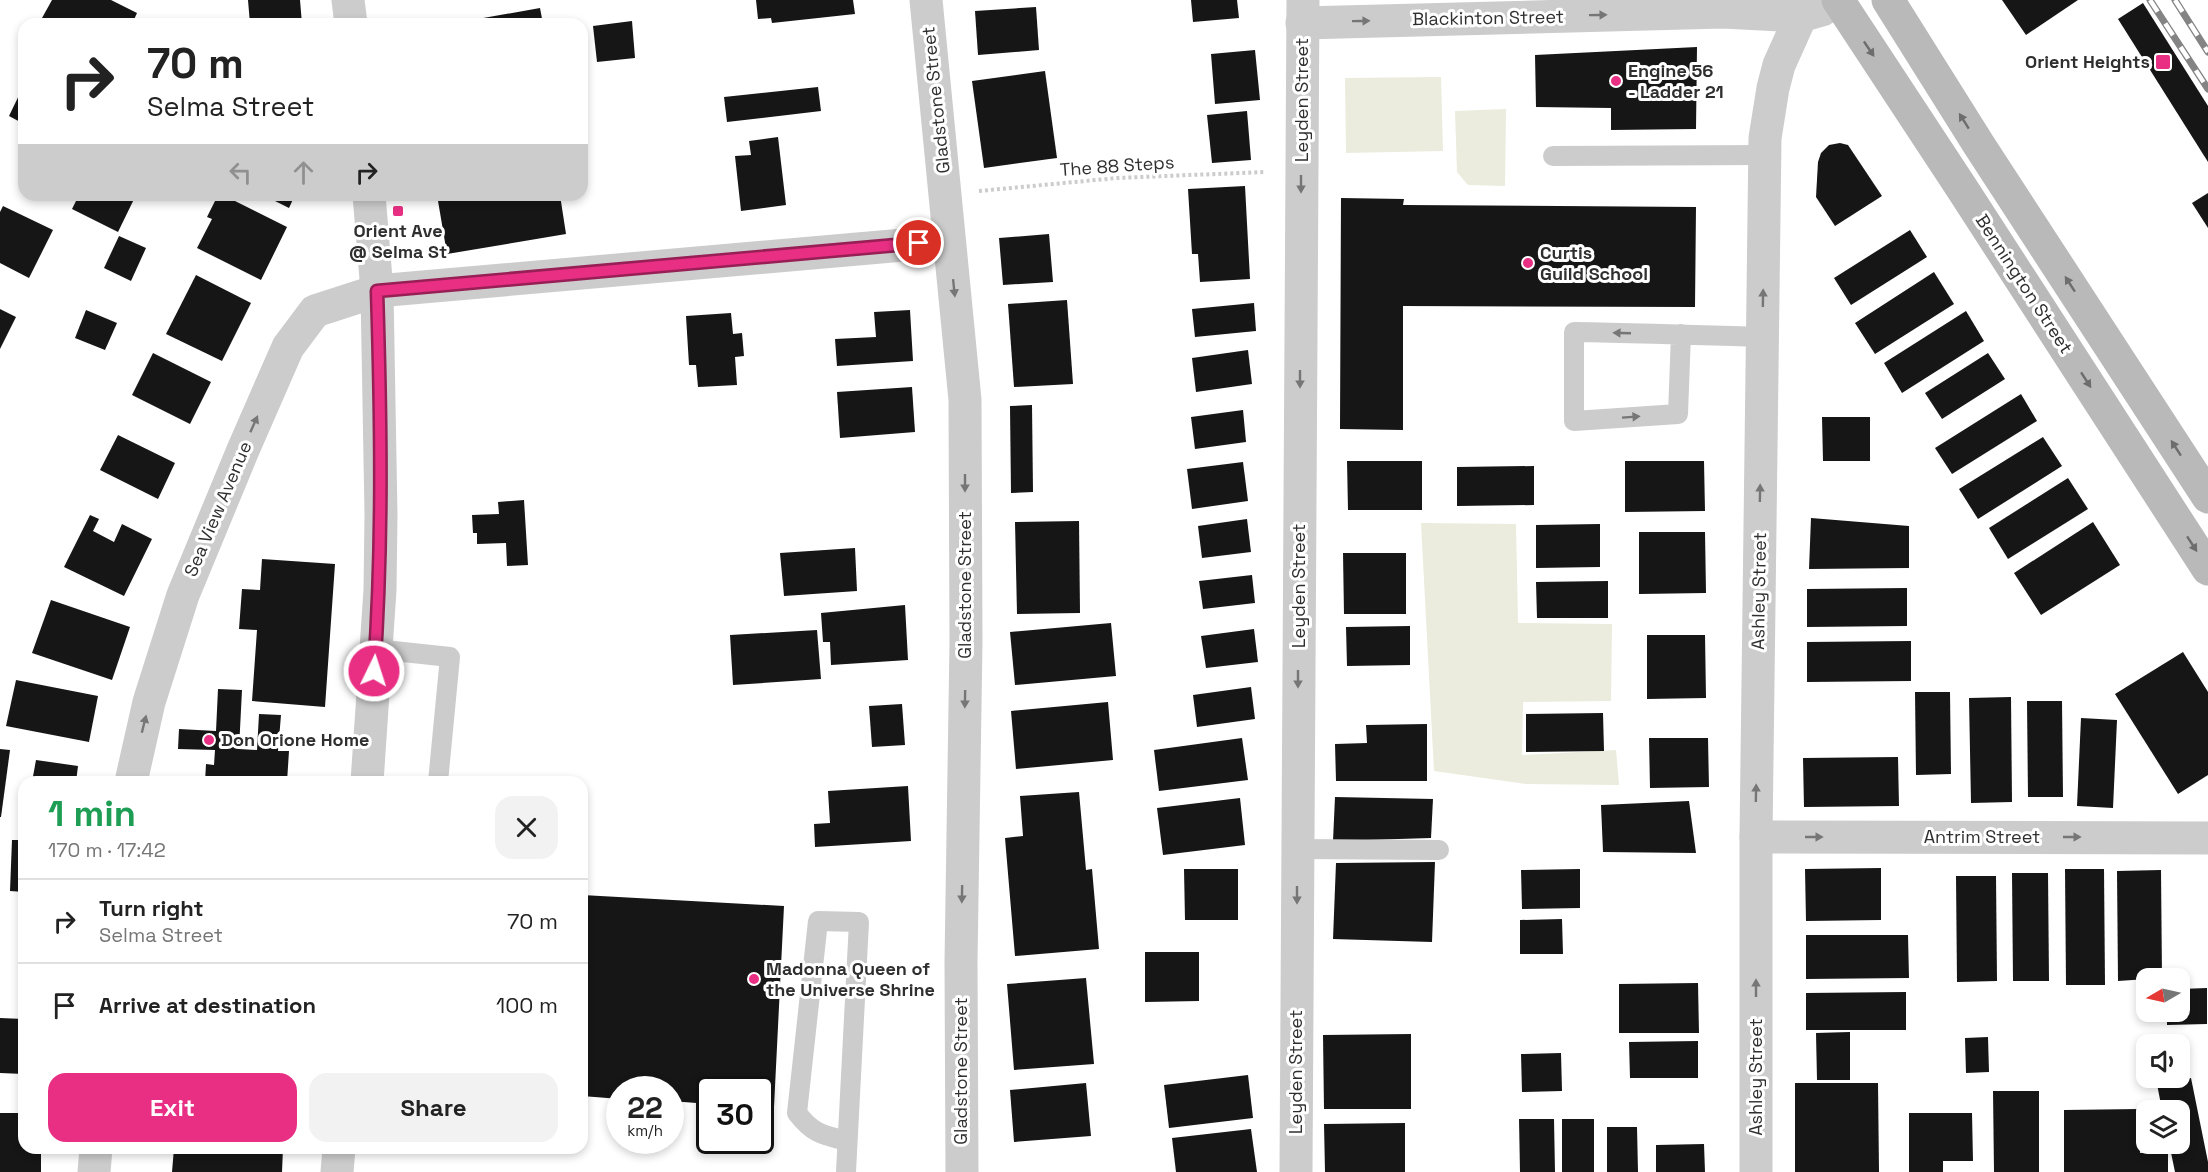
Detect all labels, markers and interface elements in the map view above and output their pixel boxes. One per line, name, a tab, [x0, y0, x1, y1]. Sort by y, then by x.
street label: Blackinton Street	[1412, 5, 1564, 30]
one-way arrow	[1588, 11, 1607, 20]
one-way arrow	[1351, 17, 1370, 26]
street label: Gladstone Street	[916, 25, 955, 175]
text: 70 m	[147, 37, 244, 90]
street label: Leyden Street	[1290, 38, 1313, 162]
one-way arrow	[1864, 41, 1875, 57]
icon: right	[48, 42, 126, 120]
place label: Orient Heights	[2025, 50, 2150, 73]
marker: Orient Heights	[2154, 53, 2172, 71]
place label: Engine 56 - Ladder 21	[1628, 59, 1724, 103]
marker: Engine 56 - Ladder 21	[1609, 74, 1623, 88]
text: Selma Street	[147, 89, 314, 124]
one-way arrow	[1959, 112, 1970, 129]
street label: The 88 Steps	[1059, 150, 1175, 181]
icon: left	[224, 156, 257, 189]
icon: ahead	[287, 156, 320, 189]
icon: right	[350, 156, 383, 189]
one-way arrow	[1296, 175, 1306, 194]
marker: Orient Ave @ Selma St	[391, 204, 405, 218]
street label: Bennington Street	[1971, 210, 2078, 358]
pin	[893, 217, 944, 268]
place label: Orient Ave @ Selma St	[349, 219, 447, 263]
icon: arrive	[902, 226, 935, 259]
place label: Curtis Guild School	[1540, 241, 1648, 285]
marker: Curtis Guild School	[1521, 256, 1535, 270]
one-way arrow	[2064, 277, 2076, 293]
one-way arrow	[949, 279, 959, 298]
one-way arrow	[1758, 288, 1768, 307]
one-way arrow	[1613, 328, 1632, 338]
one-way arrow	[1295, 370, 1305, 389]
one-way arrow	[2080, 372, 2091, 388]
one-way arrow	[1621, 413, 1640, 422]
one-way arrow	[250, 415, 259, 432]
street label: Sea View Avenue	[179, 438, 256, 580]
one-way arrow	[2171, 440, 2182, 456]
one-way arrow	[960, 473, 970, 492]
one-way arrow	[1755, 483, 1765, 502]
street label: Gladstone Street	[953, 511, 976, 659]
street label: Leyden Street	[1287, 524, 1310, 648]
street label: Ashley Street	[1746, 532, 1771, 650]
one-way arrow	[2186, 536, 2197, 552]
position arrow	[342, 639, 406, 703]
one-way arrow	[1293, 670, 1303, 689]
one-way arrow	[960, 689, 970, 708]
one-way arrow	[139, 715, 149, 734]
place label: Don Orione Home	[221, 728, 369, 751]
marker: Don Orione Home	[202, 733, 216, 747]
one-way arrow	[1752, 783, 1761, 802]
text: 1 min	[48, 791, 136, 837]
button: close	[495, 796, 558, 859]
street label: Antrim Street	[1924, 825, 2040, 848]
one-way arrow	[1805, 832, 1824, 842]
one-way arrow	[2063, 833, 2082, 842]
text: 170 m · 17:42	[48, 837, 166, 863]
one-way arrow	[957, 884, 967, 903]
one-way arrow	[1292, 886, 1302, 905]
text: Turn right	[99, 894, 204, 922]
icon: right	[48, 905, 81, 938]
text: 70 m	[507, 907, 558, 935]
text: Selma Street	[99, 922, 223, 948]
place label: Madonna Queen of the Universe Shrine	[766, 957, 935, 1001]
north arrow	[2136, 968, 2190, 1022]
map controls	[2136, 968, 2190, 1154]
marker: Madonna Queen of the Universe Shrine	[747, 972, 761, 986]
one-way arrow	[1751, 978, 1761, 997]
icon: arrive	[48, 989, 81, 1022]
text: Arrive at destination	[99, 991, 316, 1019]
text: 100 m	[496, 991, 558, 1019]
street label: Gladstone Street	[949, 997, 972, 1145]
street label: Leyden Street	[1284, 1010, 1307, 1134]
street label: Ashley Street	[1744, 1018, 1767, 1136]
button: sound	[2136, 1034, 2190, 1088]
button: Exit	[48, 1073, 297, 1142]
button: Share	[309, 1073, 558, 1142]
speed limit sign: 30	[696, 1076, 774, 1154]
text: 22	[627, 1088, 663, 1127]
button: layers	[2136, 1100, 2190, 1154]
text: km/h	[627, 1121, 663, 1140]

